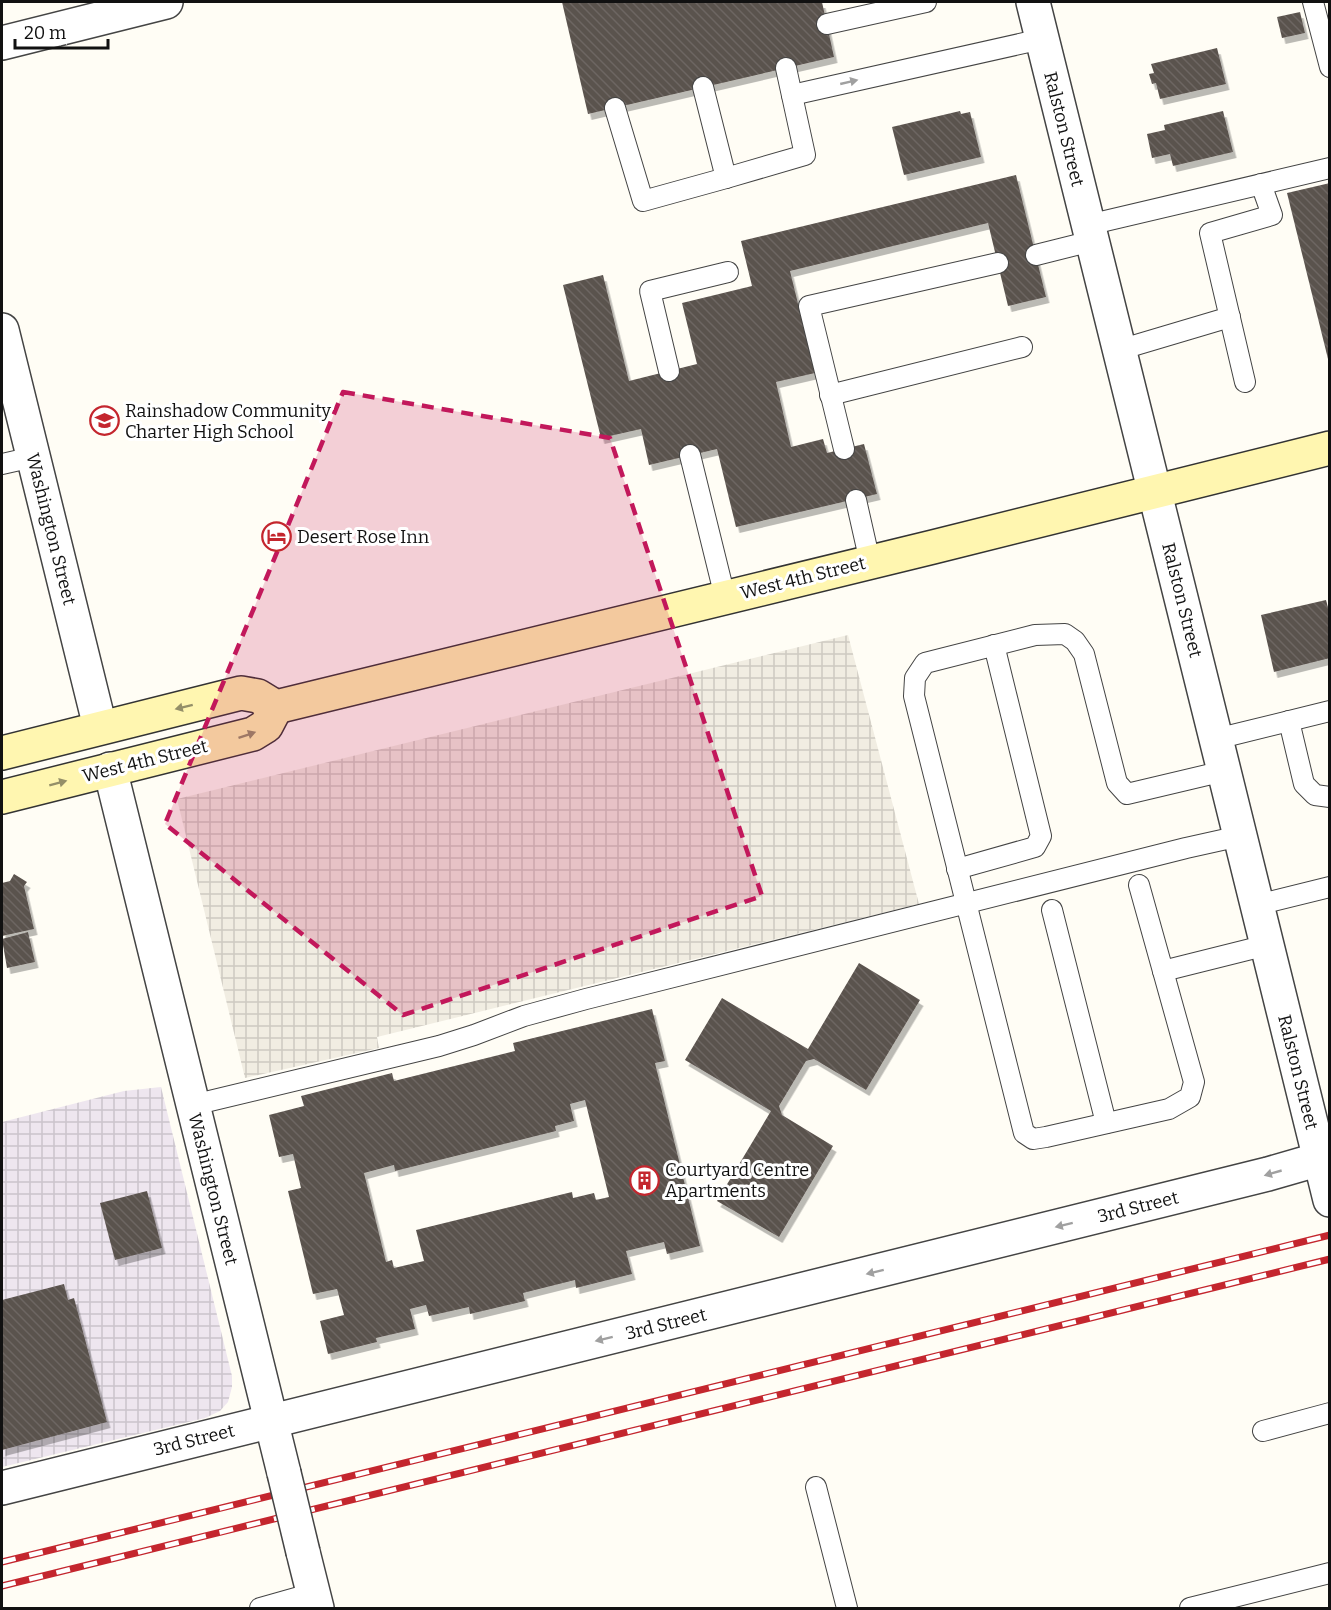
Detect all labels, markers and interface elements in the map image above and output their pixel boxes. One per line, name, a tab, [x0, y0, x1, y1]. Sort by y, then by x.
scale bar	[15, 12, 108, 50]
text: 20 m	[24, 22, 66, 44]
street label: Ralston Street	[1039, 69, 1089, 189]
one-way arrow	[840, 76, 858, 86]
place label: Rainshadow Community Charter High School	[125, 400, 332, 443]
school or university icon: Rainshadow Community Charter High School	[88, 405, 120, 437]
street label: Washington Street	[21, 451, 81, 608]
hotel icon: Desert Rose Inn	[260, 521, 292, 553]
place label: Desert Rose Inn	[297, 526, 430, 548]
street label: Ralston Street	[1157, 540, 1207, 660]
street label: West 4th Street	[738, 552, 868, 604]
one-way arrow	[175, 702, 193, 712]
one-way arrow	[238, 730, 256, 739]
street label: West 4th Street	[80, 735, 210, 787]
one-way arrow	[49, 777, 67, 787]
street label: Ralston Street	[1273, 1012, 1323, 1132]
street label: Washington Street	[183, 1111, 243, 1268]
place label: Courtyard Centre Apartments	[665, 1159, 809, 1202]
building icon: Courtyard Centre Apartments	[628, 1164, 660, 1196]
one-way arrow	[1264, 1168, 1283, 1178]
street label: 3rd Street	[1095, 1186, 1181, 1228]
one-way arrow	[1055, 1221, 1073, 1230]
one-way arrow	[866, 1268, 884, 1278]
street label: 3rd Street	[623, 1303, 709, 1345]
one-way arrow	[595, 1335, 613, 1345]
street label: 3rd Street	[151, 1419, 237, 1461]

